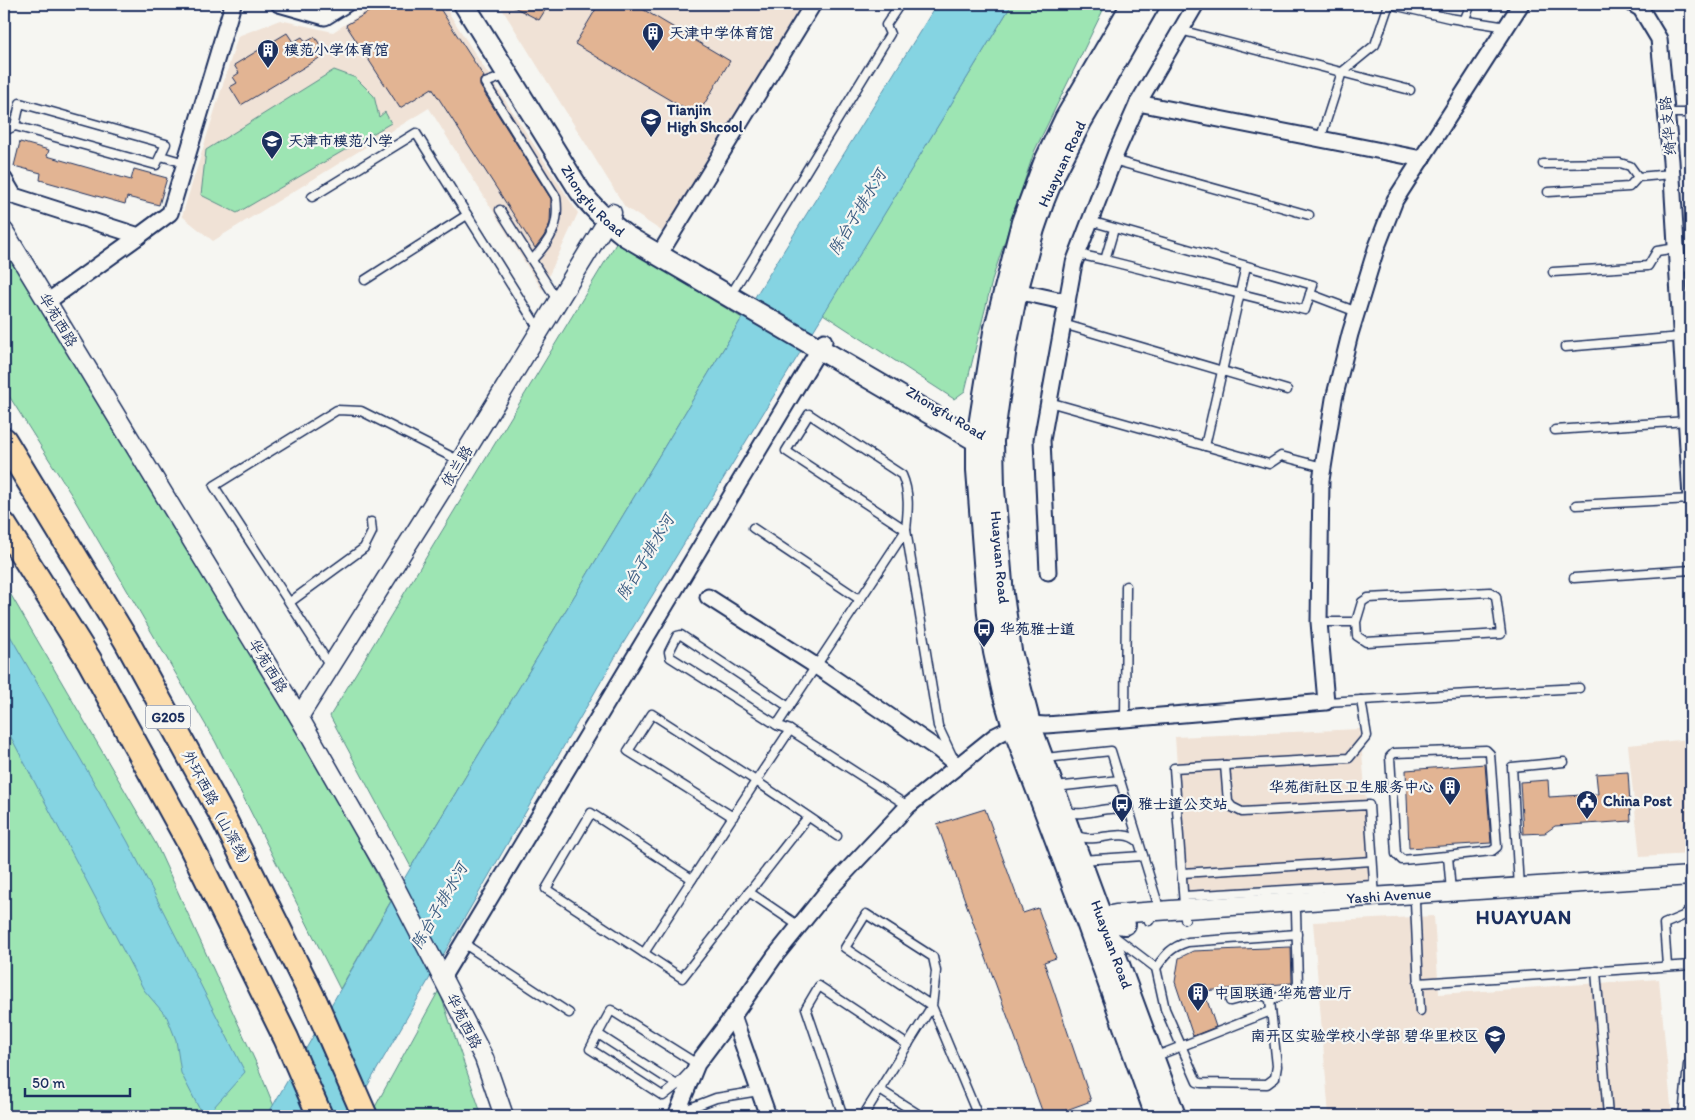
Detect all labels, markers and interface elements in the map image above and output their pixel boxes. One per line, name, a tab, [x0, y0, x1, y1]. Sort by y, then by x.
building icon: 天津中学体育馆	[641, 21, 665, 52]
place label: 天津中学体育馆	[669, 24, 774, 42]
building icon: 模范小学体育馆	[256, 38, 280, 69]
place label: 模范小学体育馆	[284, 41, 389, 59]
street label: 绮华支路	[1656, 95, 1680, 157]
place label: Tianjin High Shcool	[666, 101, 744, 137]
school or university icon: Tianjin High Shcool	[639, 107, 663, 138]
street label: Huayuan Road	[1034, 118, 1090, 210]
school or university icon: 天津市模范小学	[260, 129, 284, 160]
place label: 天津市模范小学	[288, 132, 393, 150]
street label: Zhongfu Road	[557, 162, 629, 241]
water label: 陈台子排水河	[824, 163, 891, 258]
street label: 华苑西路	[35, 290, 81, 350]
street label: Zhongfu Road	[903, 382, 989, 444]
street label: 依兰路	[437, 442, 477, 490]
water label: 陈台子排水河	[612, 508, 679, 603]
street label: Huayuan Road	[987, 510, 1013, 605]
bus stop icon: 华苑雅士道	[972, 617, 996, 648]
place label: 华苑雅士道	[1000, 620, 1075, 638]
street label: 华苑西路	[245, 636, 291, 696]
road number: G205	[146, 706, 190, 729]
street label: 外环西路（山深线）	[178, 747, 258, 875]
building icon: 华苑街社区卫生服务中心	[1438, 775, 1462, 806]
place label: 华苑街社区卫生服务中心	[1269, 778, 1434, 796]
public building icon: China Post	[1575, 789, 1599, 820]
bus stop icon: 雅士道公交站	[1110, 792, 1134, 823]
place label: China Post	[1603, 792, 1672, 810]
place label: 雅士道公交站	[1138, 795, 1228, 813]
water label: 陈台子排水河	[407, 857, 473, 952]
street label: Yashi Avenue	[1346, 884, 1432, 907]
street label: Huayuan Road	[1087, 898, 1136, 991]
district label: HUAYUAN	[1476, 905, 1572, 929]
building icon: 中国联通 华苑营业厅	[1186, 981, 1210, 1012]
place label: 中国联通 华苑营业厅	[1214, 984, 1352, 1002]
street label: 华苑西路	[442, 990, 486, 1052]
school or university icon: 南开区实验学校小学部 碧华里校区	[1483, 1024, 1507, 1055]
place label: 南开区实验学校小学部 碧华里校区	[1251, 1027, 1479, 1045]
scale bar	[25, 1065, 130, 1097]
text: 50 m	[32, 1074, 65, 1092]

